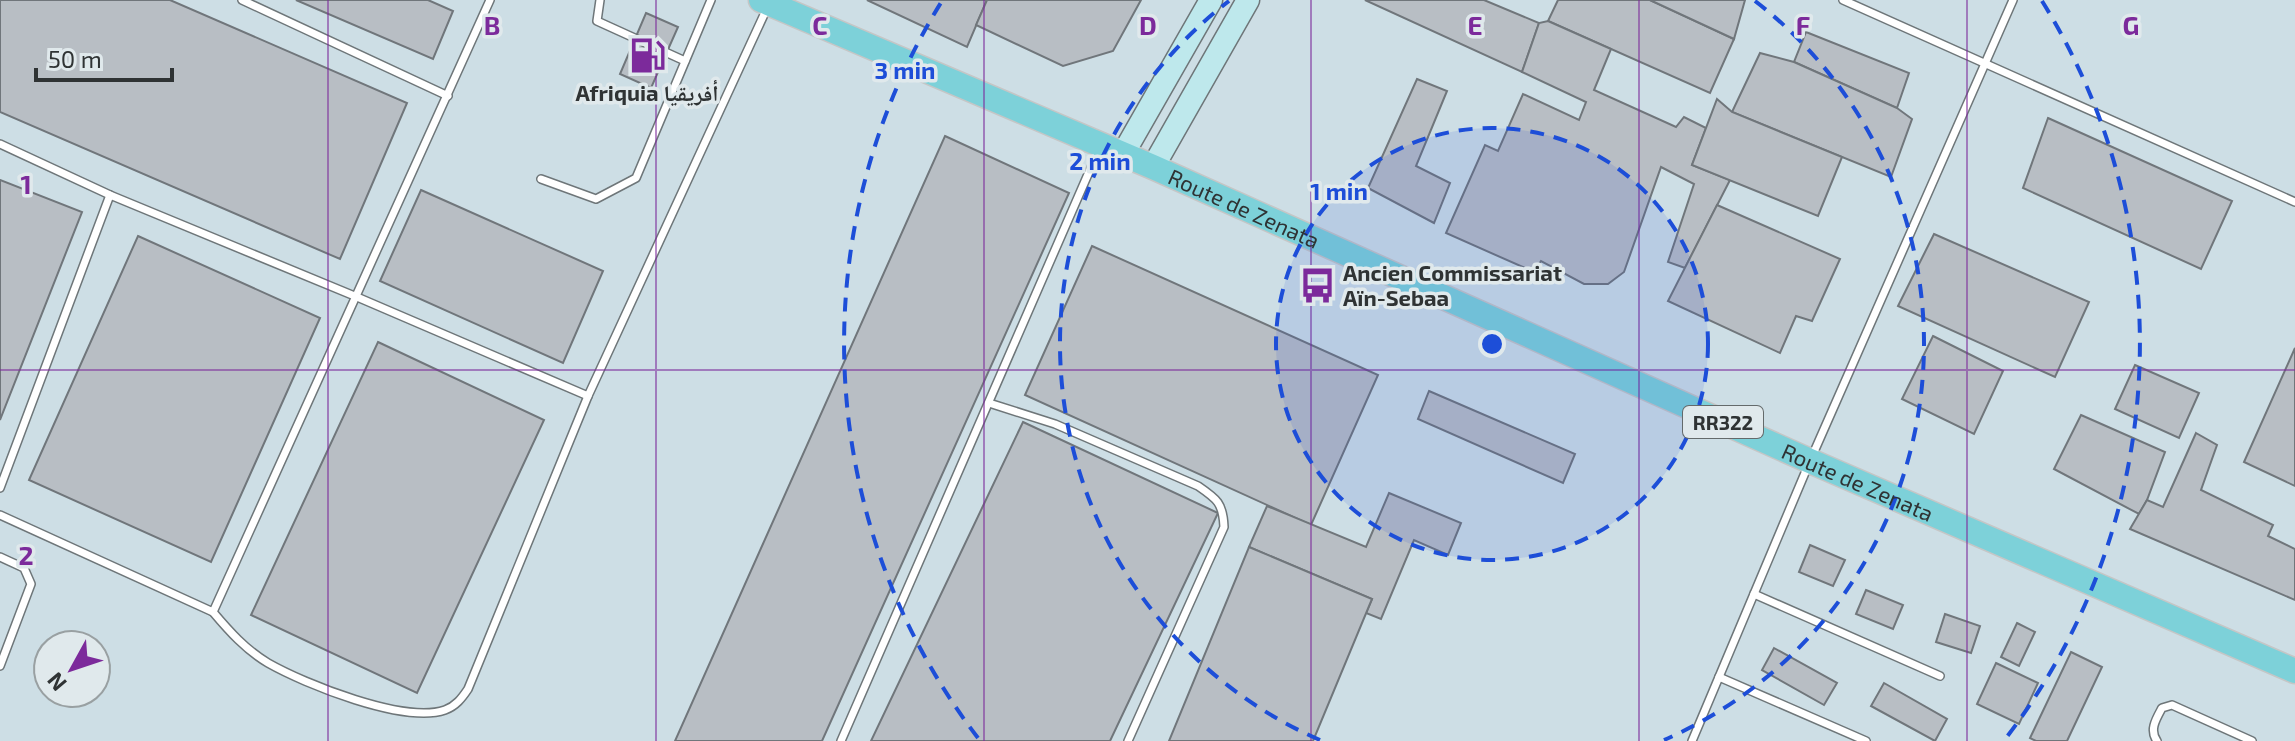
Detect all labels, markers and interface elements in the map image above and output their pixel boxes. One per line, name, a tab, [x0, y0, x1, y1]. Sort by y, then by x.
text: B	[484, 9, 500, 40]
text: C	[812, 9, 828, 40]
text: D	[1139, 9, 1157, 40]
text: E	[1467, 9, 1483, 40]
text: F	[1796, 9, 1810, 40]
text: G	[2123, 9, 2139, 40]
scale bar	[36, 32, 172, 82]
fuel station icon: Afriquia أفريقيا	[628, 37, 666, 75]
text: 50 m	[48, 44, 102, 73]
text: 3 min	[875, 55, 935, 84]
place label: Afriquia أفريقيا	[575, 79, 719, 106]
text: 2 min	[1069, 146, 1131, 175]
street label: Route de Zenata	[1165, 163, 1324, 253]
text: 1	[20, 168, 32, 199]
text: 1 min	[1310, 176, 1368, 205]
place label: Ancien Commissariat Aïn-Sebaa	[1343, 259, 1562, 310]
bus stop icon: Ancien Commissariat Aïn-Sebaa	[1298, 266, 1336, 304]
centre of rings	[1478, 330, 1506, 358]
road number: RR322	[1683, 406, 1763, 438]
street label: Route de Zenata	[1778, 437, 1938, 526]
text: 2	[18, 539, 34, 570]
north arrow	[32, 629, 112, 709]
text: N	[41, 668, 71, 697]

